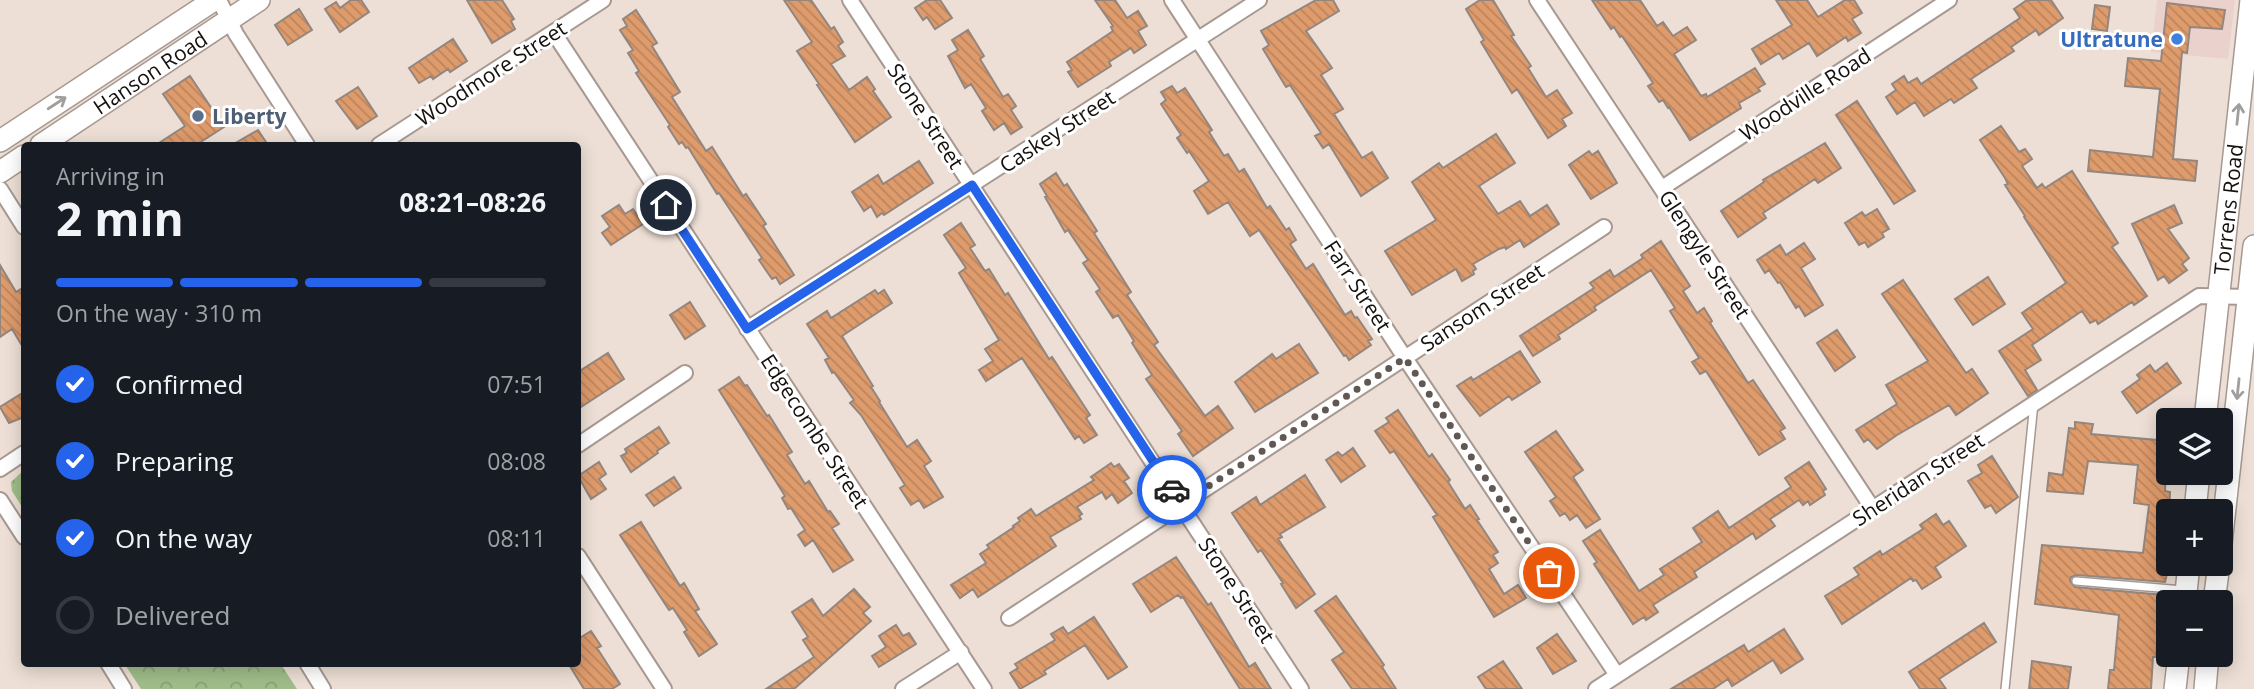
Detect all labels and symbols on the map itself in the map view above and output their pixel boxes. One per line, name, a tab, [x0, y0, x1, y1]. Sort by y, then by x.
street label: Woodmore Street	[410, 14, 572, 132]
street label: Hanson Road	[88, 24, 212, 120]
place label: Ultratune	[2060, 25, 2163, 53]
marker: Ultratune	[2169, 31, 2185, 47]
street label: Woodville Road	[1734, 41, 1876, 147]
street label: Stone Street	[881, 58, 971, 174]
street label: Caskey Street	[994, 83, 1120, 179]
one-way arrow	[47, 96, 66, 110]
place label: Liberty	[212, 102, 287, 130]
one-way arrow	[2232, 103, 2245, 126]
marker: Liberty	[190, 108, 206, 124]
street label: Torrens Road	[2207, 142, 2249, 276]
pin	[636, 175, 696, 235]
street label: Glengyle Street	[1653, 184, 1757, 324]
street label: Farr Street	[1318, 235, 1398, 337]
street label: Sansom Street	[1415, 257, 1549, 357]
street label: Edgecombe Street	[755, 348, 875, 514]
one-way arrow	[2232, 377, 2245, 400]
street label: Sheridan Street	[1847, 426, 1989, 532]
courier	[1137, 455, 1207, 525]
street label: Stone Street	[1192, 532, 1282, 648]
pin	[1519, 543, 1579, 603]

